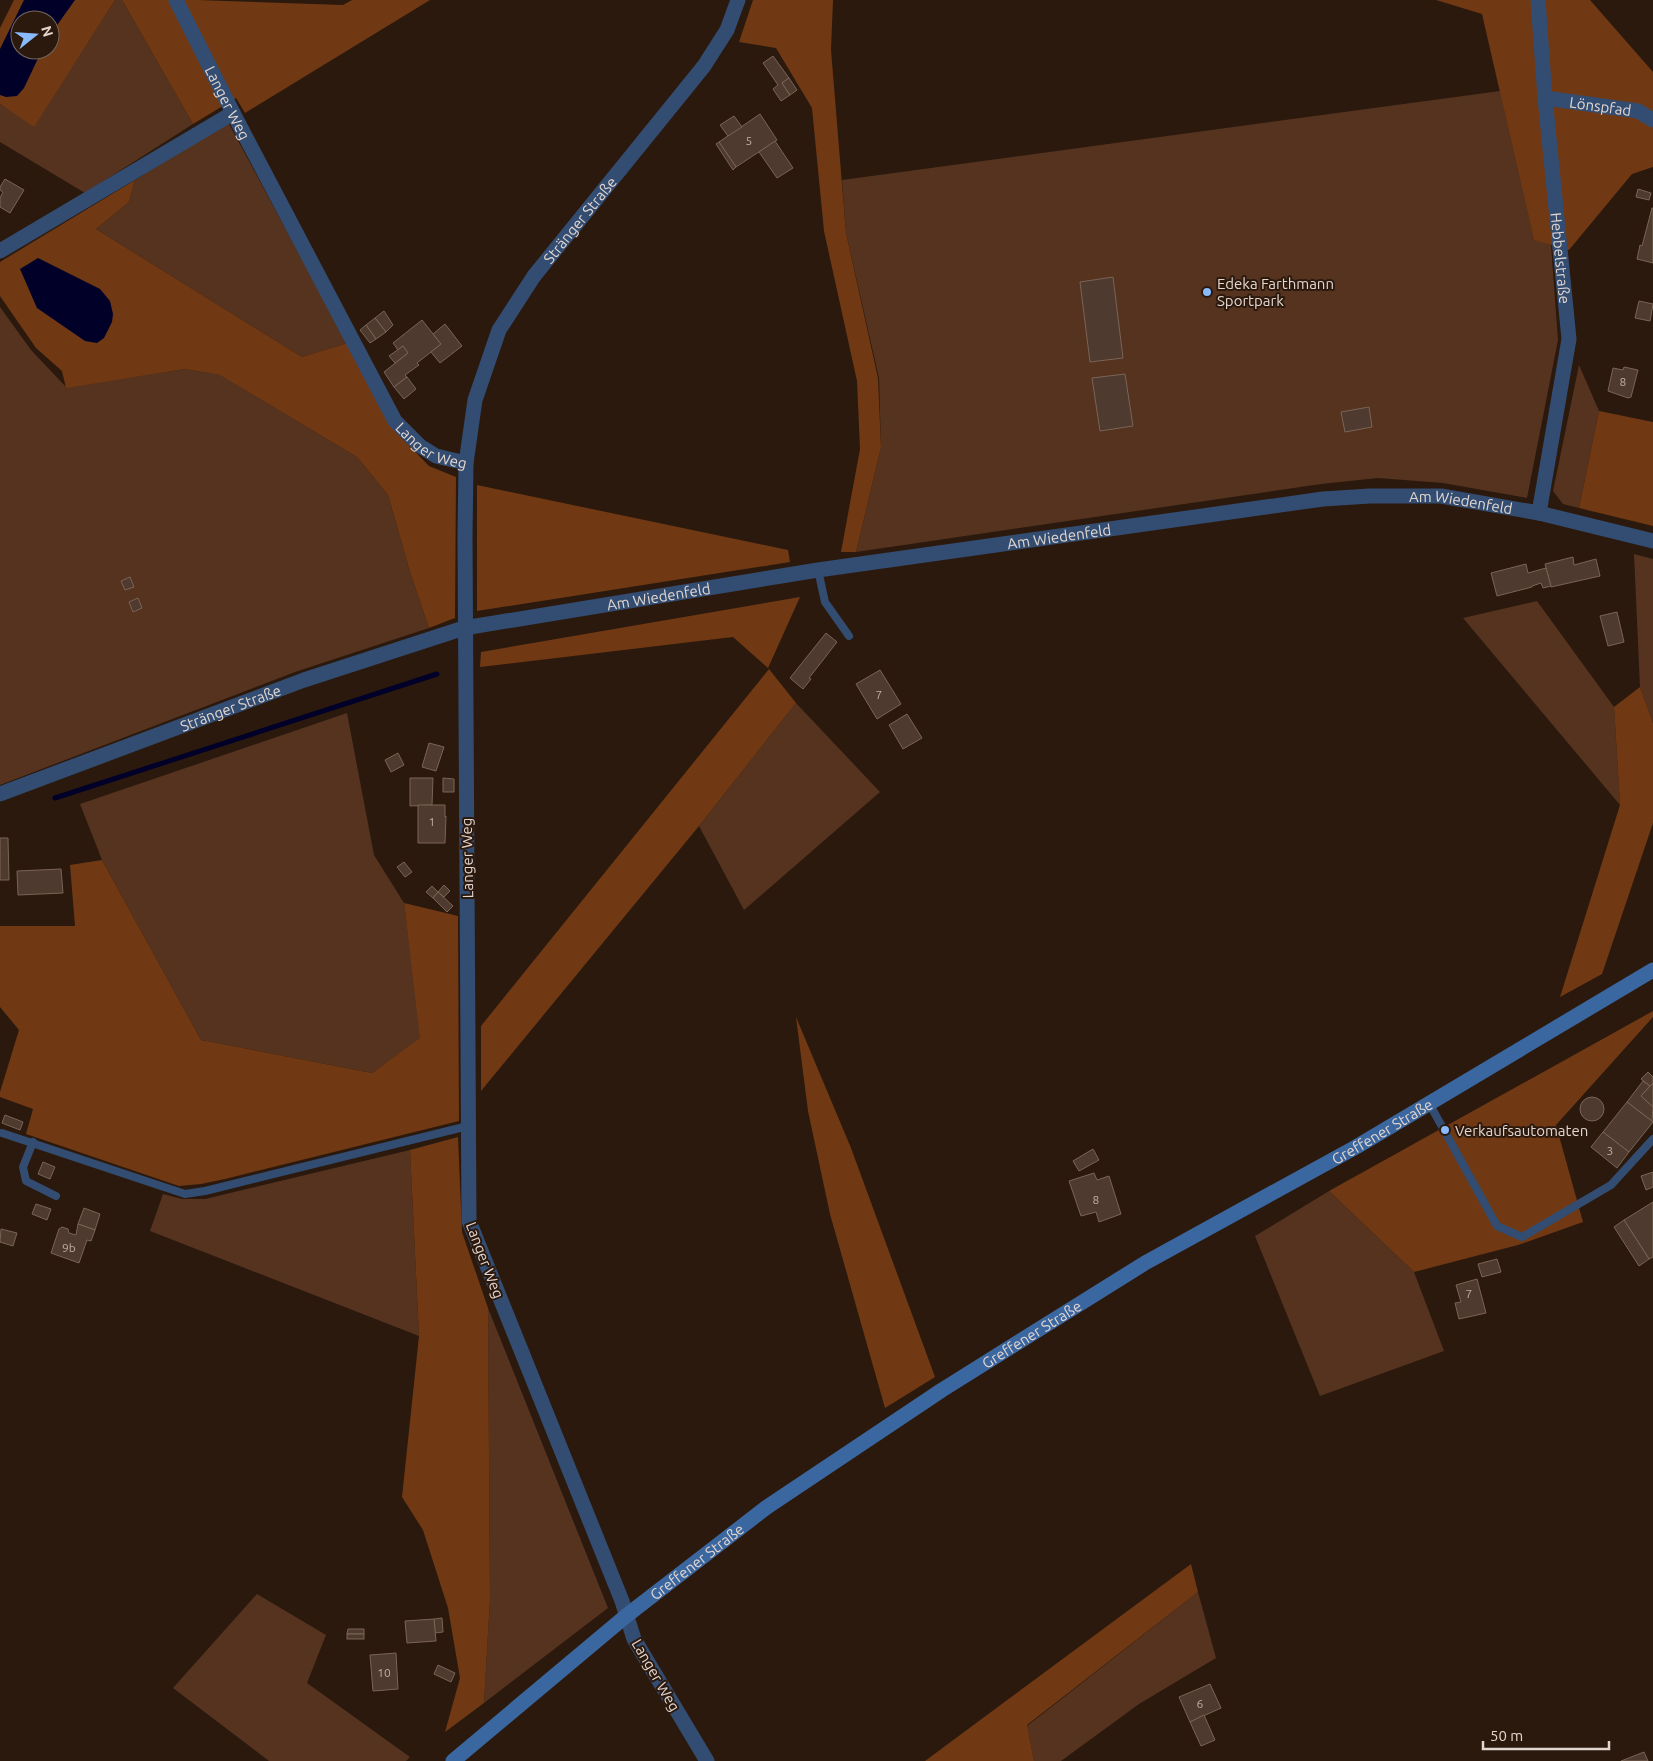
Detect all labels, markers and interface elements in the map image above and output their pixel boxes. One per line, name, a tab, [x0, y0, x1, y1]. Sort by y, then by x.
north arrow	[10, 10, 60, 60]
text: N	[38, 24, 57, 39]
street label: Langer Weg	[202, 63, 254, 142]
street label: Lönspfad	[1568, 93, 1633, 118]
house number: 5	[746, 134, 752, 147]
street label: Stränger Straße	[539, 173, 620, 266]
street label: Hebbelstraße	[1548, 212, 1574, 304]
place label: Edeka Farthmann Sportpark	[1217, 275, 1334, 309]
marker: Edeka Farthmann Sportpark	[1201, 286, 1213, 298]
house number: 8	[1620, 375, 1627, 388]
street label: Langer Weg	[393, 419, 469, 471]
street label: Am Wiedenfeld	[1409, 487, 1514, 517]
street label: Am Wiedenfeld	[1006, 520, 1112, 552]
street label: Am Wiedenfeld	[605, 579, 711, 613]
street label: Stränger Straße	[178, 681, 283, 734]
house number: 7	[876, 688, 882, 701]
house number: 1	[429, 815, 435, 828]
street label: Langer Weg	[458, 818, 476, 898]
street label: Greffener Straße	[1328, 1095, 1435, 1167]
place label: Verkaufsautomaten	[1455, 1122, 1588, 1139]
marker: Verkaufsautomaten	[1439, 1124, 1451, 1136]
house number: 3	[1607, 1144, 1613, 1157]
house number: 8	[1093, 1193, 1100, 1206]
street label: Langer Weg	[463, 1219, 507, 1301]
house number: 9b	[62, 1241, 76, 1254]
house number: 7	[1466, 1287, 1472, 1300]
street label: Greffener Straße	[979, 1297, 1084, 1371]
street label: Greffener Straße	[646, 1520, 747, 1603]
street label: Langer Weg	[629, 1636, 683, 1714]
house number: 10	[377, 1666, 391, 1679]
house number: 6	[1197, 1697, 1204, 1710]
scale bar	[1483, 1718, 1609, 1750]
text: 50 m	[1490, 1727, 1523, 1744]

